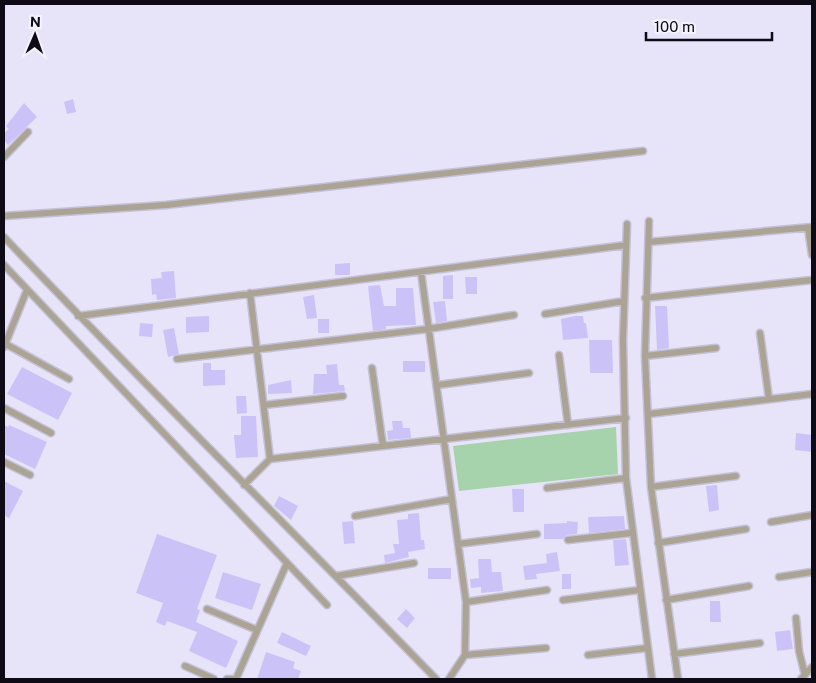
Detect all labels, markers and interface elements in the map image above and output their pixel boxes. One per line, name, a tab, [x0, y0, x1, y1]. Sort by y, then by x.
north arrow	[10, 10, 60, 60]
scale bar	[646, 10, 772, 42]
text: N	[30, 14, 41, 30]
text: 100 m	[654, 18, 695, 35]

